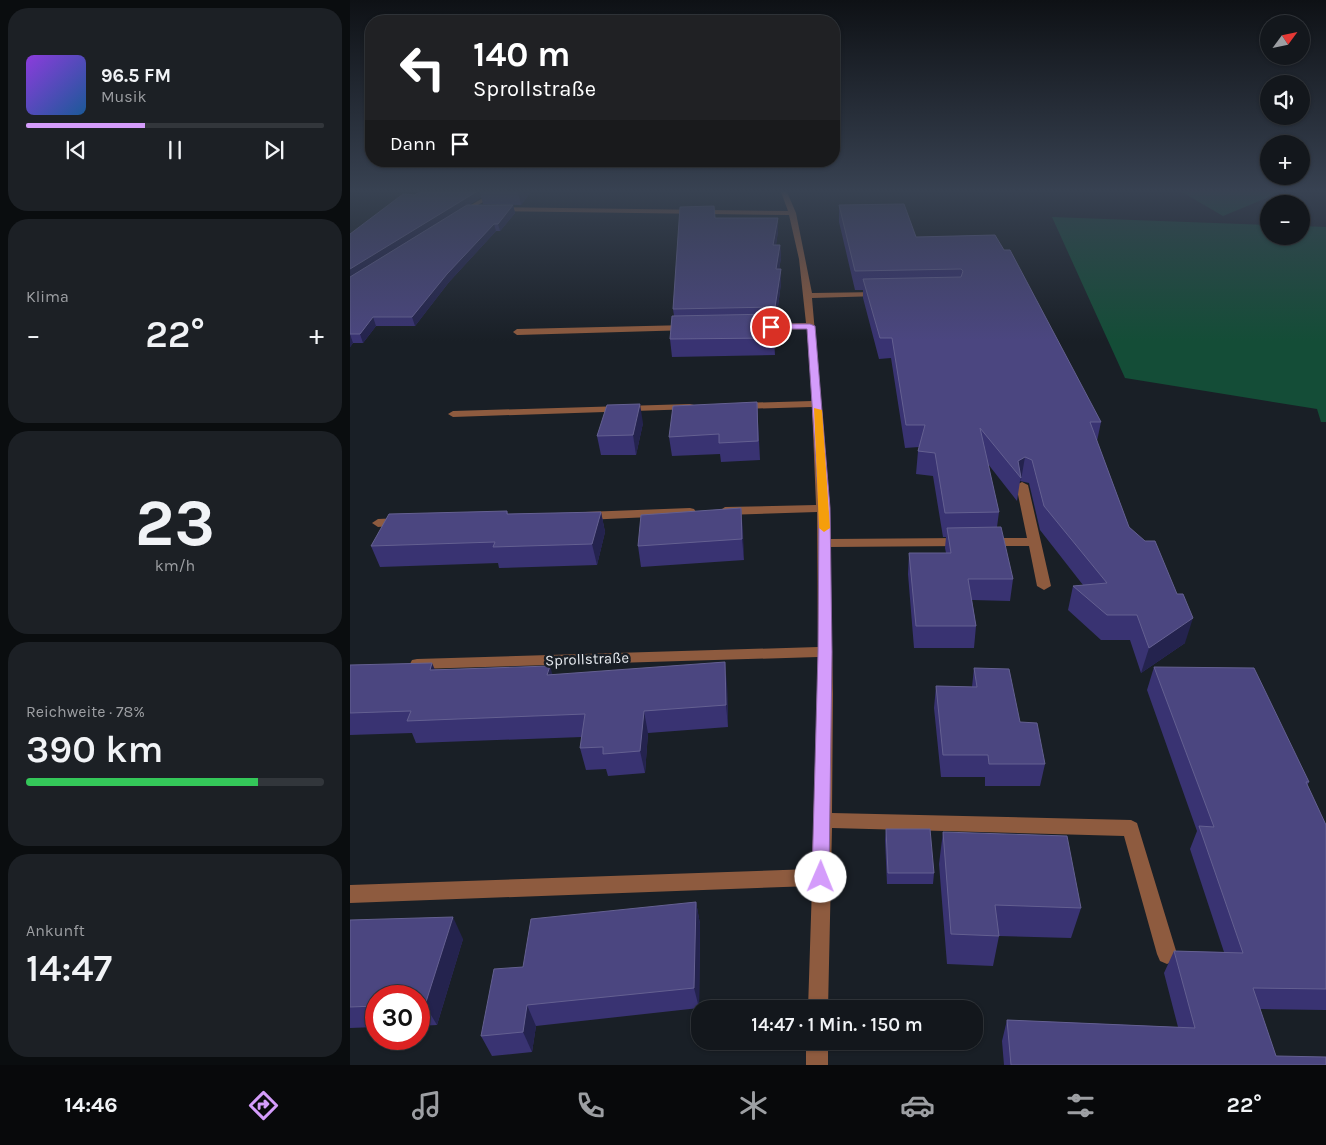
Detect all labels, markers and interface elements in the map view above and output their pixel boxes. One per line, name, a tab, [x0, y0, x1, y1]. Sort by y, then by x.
north arrow	[1260, 15, 1310, 65]
map controls	[1260, 15, 1310, 245]
text: 140 m	[473, 34, 571, 75]
icon: left	[390, 35, 455, 100]
text: 96.5 FM	[101, 65, 171, 87]
button: sound	[1260, 75, 1310, 125]
text: Sprollstraße	[473, 76, 596, 102]
text: Musik	[101, 87, 146, 106]
icon: arrive	[446, 130, 474, 158]
text: Dann	[390, 133, 436, 155]
button: +	[1260, 135, 1310, 185]
icon: previous	[62, 136, 90, 164]
icon: pause	[161, 136, 189, 164]
icon: next	[260, 136, 288, 164]
button: −	[1260, 195, 1310, 245]
text: Klima	[26, 287, 69, 306]
pin	[750, 306, 792, 348]
text: 22°	[145, 312, 205, 357]
icon: arrive	[757, 313, 785, 341]
text: −	[26, 318, 41, 351]
text: +	[309, 318, 324, 351]
text: 23	[135, 485, 215, 561]
text: km/h	[155, 556, 195, 575]
street label: Sprollstraße	[545, 649, 629, 669]
text: Reichweite · 78%	[26, 702, 145, 721]
text: 390 km	[26, 727, 163, 772]
position arrow	[794, 850, 846, 902]
text: Ankunft	[26, 921, 85, 940]
text: 14:47	[26, 946, 112, 991]
speed limit sign: 30	[365, 985, 430, 1050]
text: 14:47 · 1 Min. · 150 m	[751, 1014, 923, 1036]
icon: directions	[246, 1088, 281, 1123]
icon: music	[409, 1088, 444, 1123]
icon: phone	[573, 1088, 608, 1123]
icon: climate	[736, 1088, 771, 1123]
icon: car	[900, 1088, 935, 1123]
icon: filters	[1063, 1088, 1098, 1123]
text: 14:46	[64, 1092, 118, 1118]
text: 22°	[1227, 1092, 1262, 1118]

